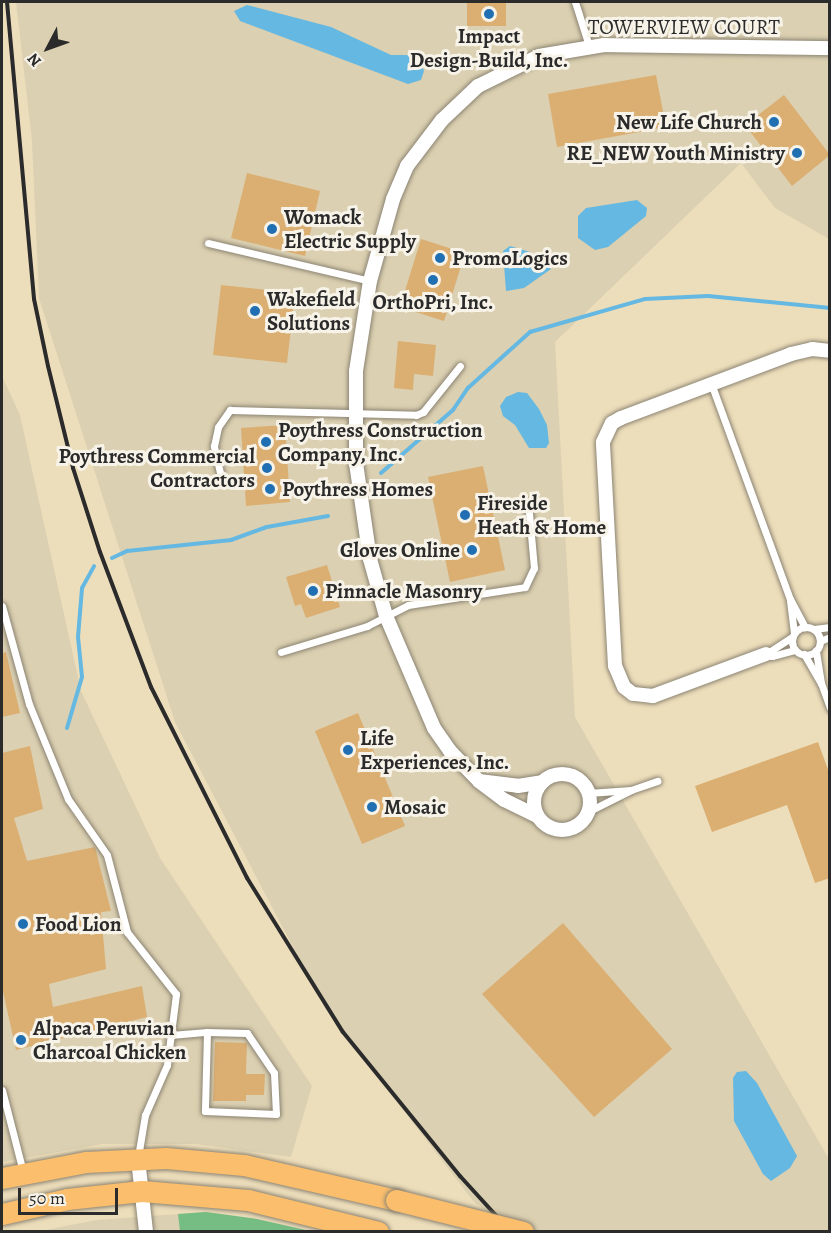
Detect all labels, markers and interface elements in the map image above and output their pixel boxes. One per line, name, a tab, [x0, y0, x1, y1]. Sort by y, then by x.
marker: Impact Design-Build, Inc.	[482, 7, 496, 21]
street label: TOWERVIEW COURT	[588, 14, 780, 40]
north arrow	[18, 18, 78, 78]
place label: Impact Design-Build, Inc.	[410, 23, 568, 73]
text: N	[22, 48, 47, 71]
place label: New Life Church	[616, 109, 762, 135]
marker: New Life Church	[767, 115, 781, 129]
place label: RE_NEW Youth Ministry	[566, 140, 785, 166]
marker: RE_NEW Youth Ministry	[790, 146, 804, 160]
place label: Womack Electric Supply	[284, 204, 416, 254]
marker: Womack Electric Supply	[265, 222, 279, 236]
place label: PromoLogics	[452, 245, 568, 271]
marker: PromoLogics	[433, 251, 447, 265]
marker: OrthoPri, Inc.	[426, 273, 440, 287]
place label: Wakefield Solutions	[267, 286, 355, 336]
place label: OrthoPri, Inc.	[372, 289, 494, 315]
marker: Wakefield Solutions	[248, 304, 262, 318]
place label: Poythress Construction Company, Inc.	[278, 417, 483, 467]
marker: Poythress Construction Company, Inc.	[259, 435, 273, 449]
place label: Poythress Commercial Contractors	[58, 443, 255, 493]
marker: Poythress Commercial Contractors	[260, 461, 274, 475]
place label: Poythress Homes	[282, 476, 433, 502]
marker: Poythress Homes	[263, 482, 277, 496]
place label: Fireside Heath & Home	[477, 490, 606, 540]
marker: Fireside Heath & Home	[458, 508, 472, 522]
place label: Gloves Online	[340, 537, 460, 563]
marker: Gloves Online	[465, 543, 479, 557]
place label: Pinnacle Masonry	[325, 578, 482, 604]
marker: Pinnacle Masonry	[306, 584, 320, 598]
place label: Life Experiences, Inc.	[360, 725, 510, 775]
marker: Life Experiences, Inc.	[341, 743, 355, 757]
place label: Mosaic	[384, 794, 446, 820]
marker: Mosaic	[365, 800, 379, 814]
place label: Food Lion	[35, 911, 122, 937]
marker: Food Lion	[16, 917, 30, 931]
place label: Alpaca Peruvian Charcoal Chicken	[33, 1015, 186, 1065]
marker: Alpaca Peruvian Charcoal Chicken	[14, 1033, 28, 1047]
scale bar	[21, 1176, 122, 1214]
text: 50 m	[29, 1186, 65, 1210]

